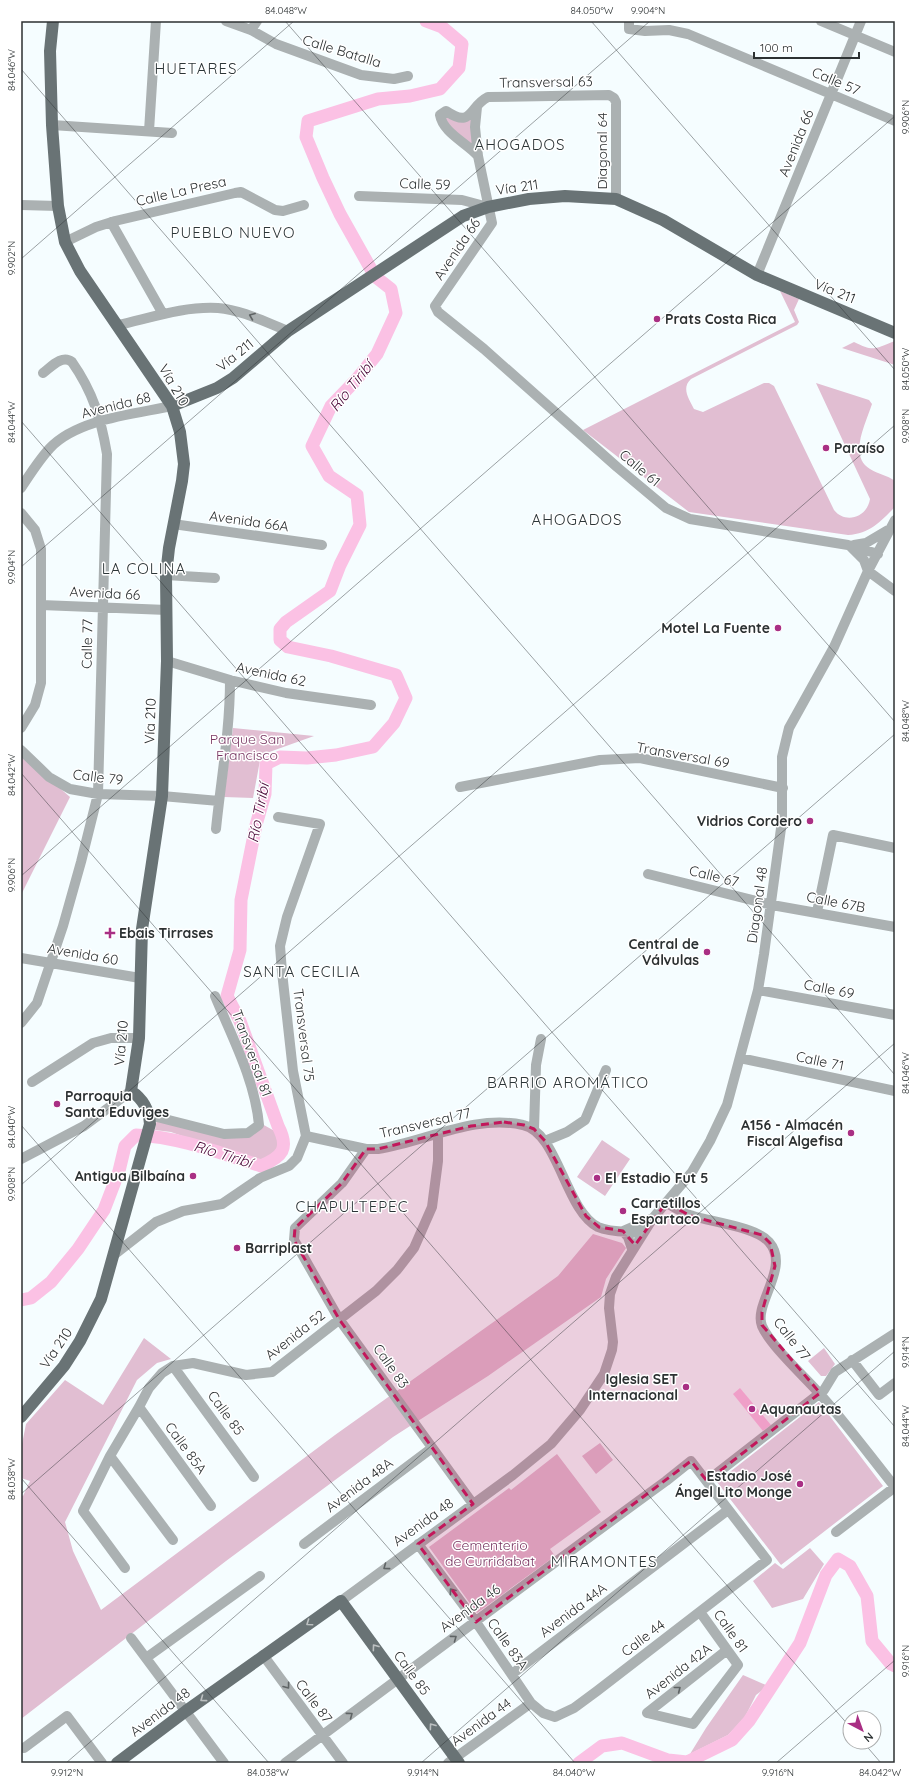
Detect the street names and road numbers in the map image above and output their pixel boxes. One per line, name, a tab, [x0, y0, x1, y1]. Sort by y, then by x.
street label: Calle Batalla	[300, 30, 384, 72]
street label: Calle 57	[809, 63, 863, 99]
street label: Transversal 63	[499, 72, 593, 92]
street label: Avenida 66	[774, 106, 818, 179]
street label: Diagonal 64	[593, 112, 611, 190]
street label: Calle La Presa	[134, 172, 228, 210]
street label: Calle 59	[399, 174, 451, 194]
street label: Vía 211	[495, 175, 539, 199]
street label: Avenida 66	[430, 214, 485, 283]
street label: Vía 211	[812, 275, 858, 307]
street label: Vía 211	[213, 335, 257, 375]
street label: Vía 210	[155, 361, 193, 409]
street label: Avenida 68	[79, 388, 153, 422]
street label: Calle 61	[616, 446, 664, 490]
street label: Avenida 66A	[208, 507, 290, 535]
street label: Avenida 66	[69, 582, 141, 604]
street label: Calle 77	[78, 619, 96, 669]
street label: Avenida 62	[234, 658, 308, 690]
street label: Vía 210	[140, 698, 160, 744]
street label: Transversal 69	[635, 738, 731, 772]
street label: Calle 79	[72, 765, 124, 789]
street label: Calle 67	[687, 861, 741, 891]
street label: Diagonal 48	[743, 866, 771, 944]
street label: Calle 67B	[805, 887, 867, 917]
street label: Avenida 60	[46, 939, 120, 969]
street label: Calle 69	[802, 975, 856, 1003]
street label: Transversal 75	[289, 987, 319, 1083]
street label: Transversal 81	[228, 1007, 276, 1099]
street label: Vía 210	[110, 1019, 132, 1067]
street label: Calle 71	[794, 1047, 846, 1075]
street label: Transversal 77	[378, 1104, 472, 1142]
street label: Avenida 52	[261, 1306, 329, 1364]
street label: Calle 77	[770, 1314, 814, 1364]
street label: Vía 210	[36, 1324, 76, 1372]
street label: Calle 83	[369, 1340, 413, 1392]
street label: Calle 85	[204, 1387, 248, 1439]
street label: Calle 85A	[161, 1418, 211, 1478]
street label: Avenida 48A	[322, 1454, 396, 1516]
street label: Avenida 48	[389, 1494, 457, 1550]
street label: Avenida 44A	[536, 1579, 610, 1641]
street label: Avenida 46	[436, 1580, 504, 1636]
street label: Calle 81	[710, 1606, 752, 1656]
street label: Calle 83A	[484, 1614, 532, 1674]
street label: Calle 44	[617, 1616, 669, 1660]
street label: Avenida 42A	[641, 1639, 715, 1703]
street label: Calle 85	[390, 1647, 434, 1699]
street label: Calle 87	[292, 1676, 336, 1726]
street label: Avenida 48	[126, 1684, 194, 1740]
street label: Avenida 44	[447, 1694, 515, 1750]

